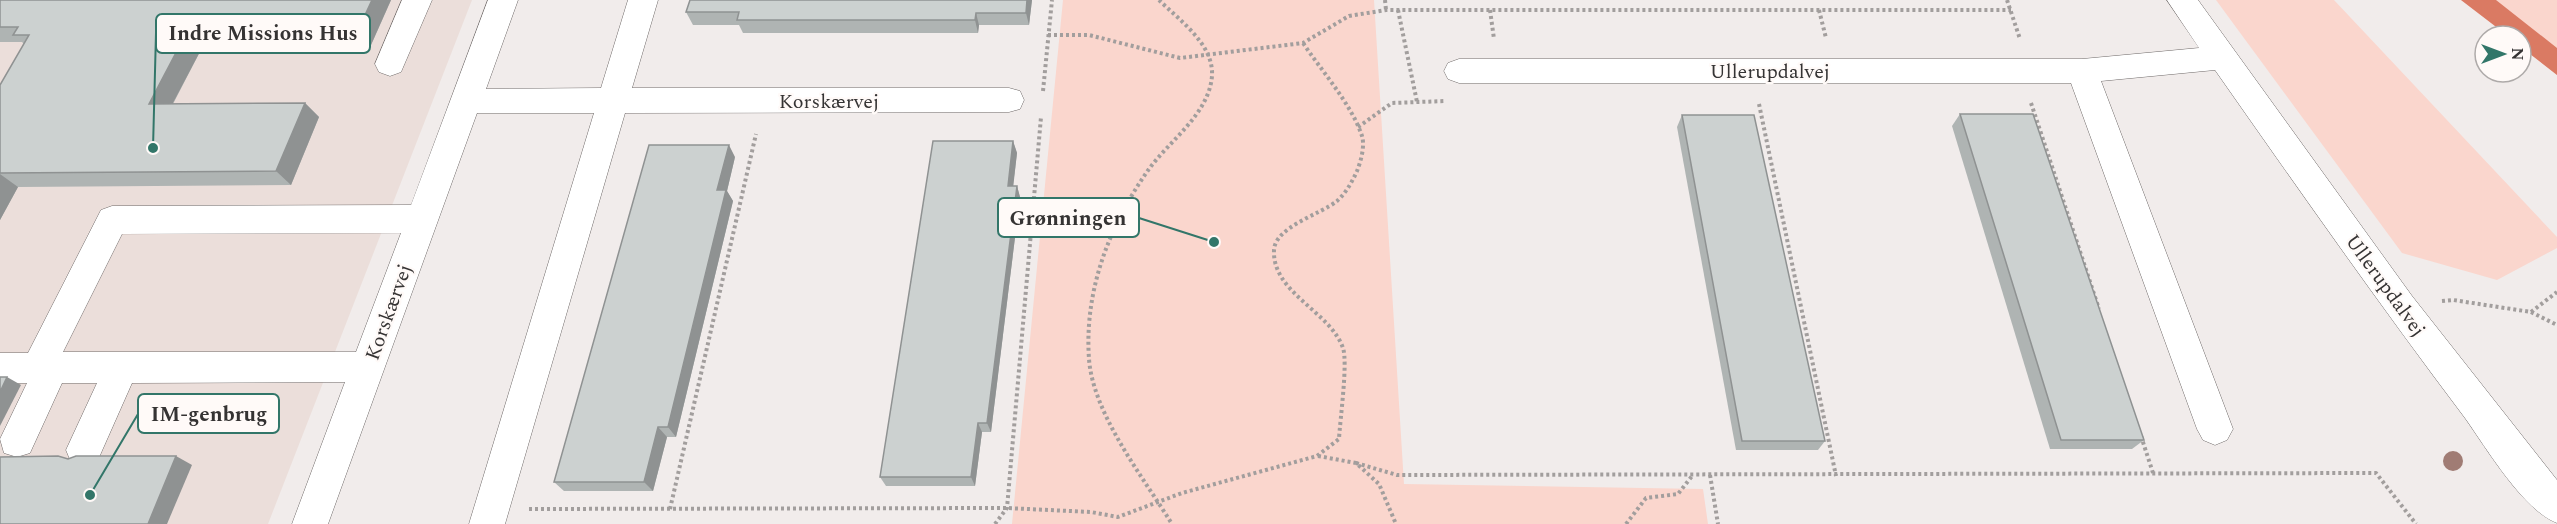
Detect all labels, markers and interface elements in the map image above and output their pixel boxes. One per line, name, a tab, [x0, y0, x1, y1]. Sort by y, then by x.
callout: Indre Missions Hus	[156, 14, 370, 53]
text: Indre Missions Hus	[168, 18, 358, 50]
north arrow	[2473, 24, 2533, 84]
text: N	[2505, 47, 2529, 61]
street label: Ullerupdalvej	[1710, 57, 1830, 87]
street label: Korskærvej	[779, 87, 879, 117]
callout: Grønningen	[998, 198, 1139, 237]
text: Grønningen	[1010, 203, 1126, 235]
street label: Ullerupdalvej	[2338, 228, 2433, 343]
street label: Korskærvej	[358, 260, 420, 365]
callout: IM-genbrug	[138, 394, 279, 433]
text: IM-genbrug	[151, 399, 267, 431]

